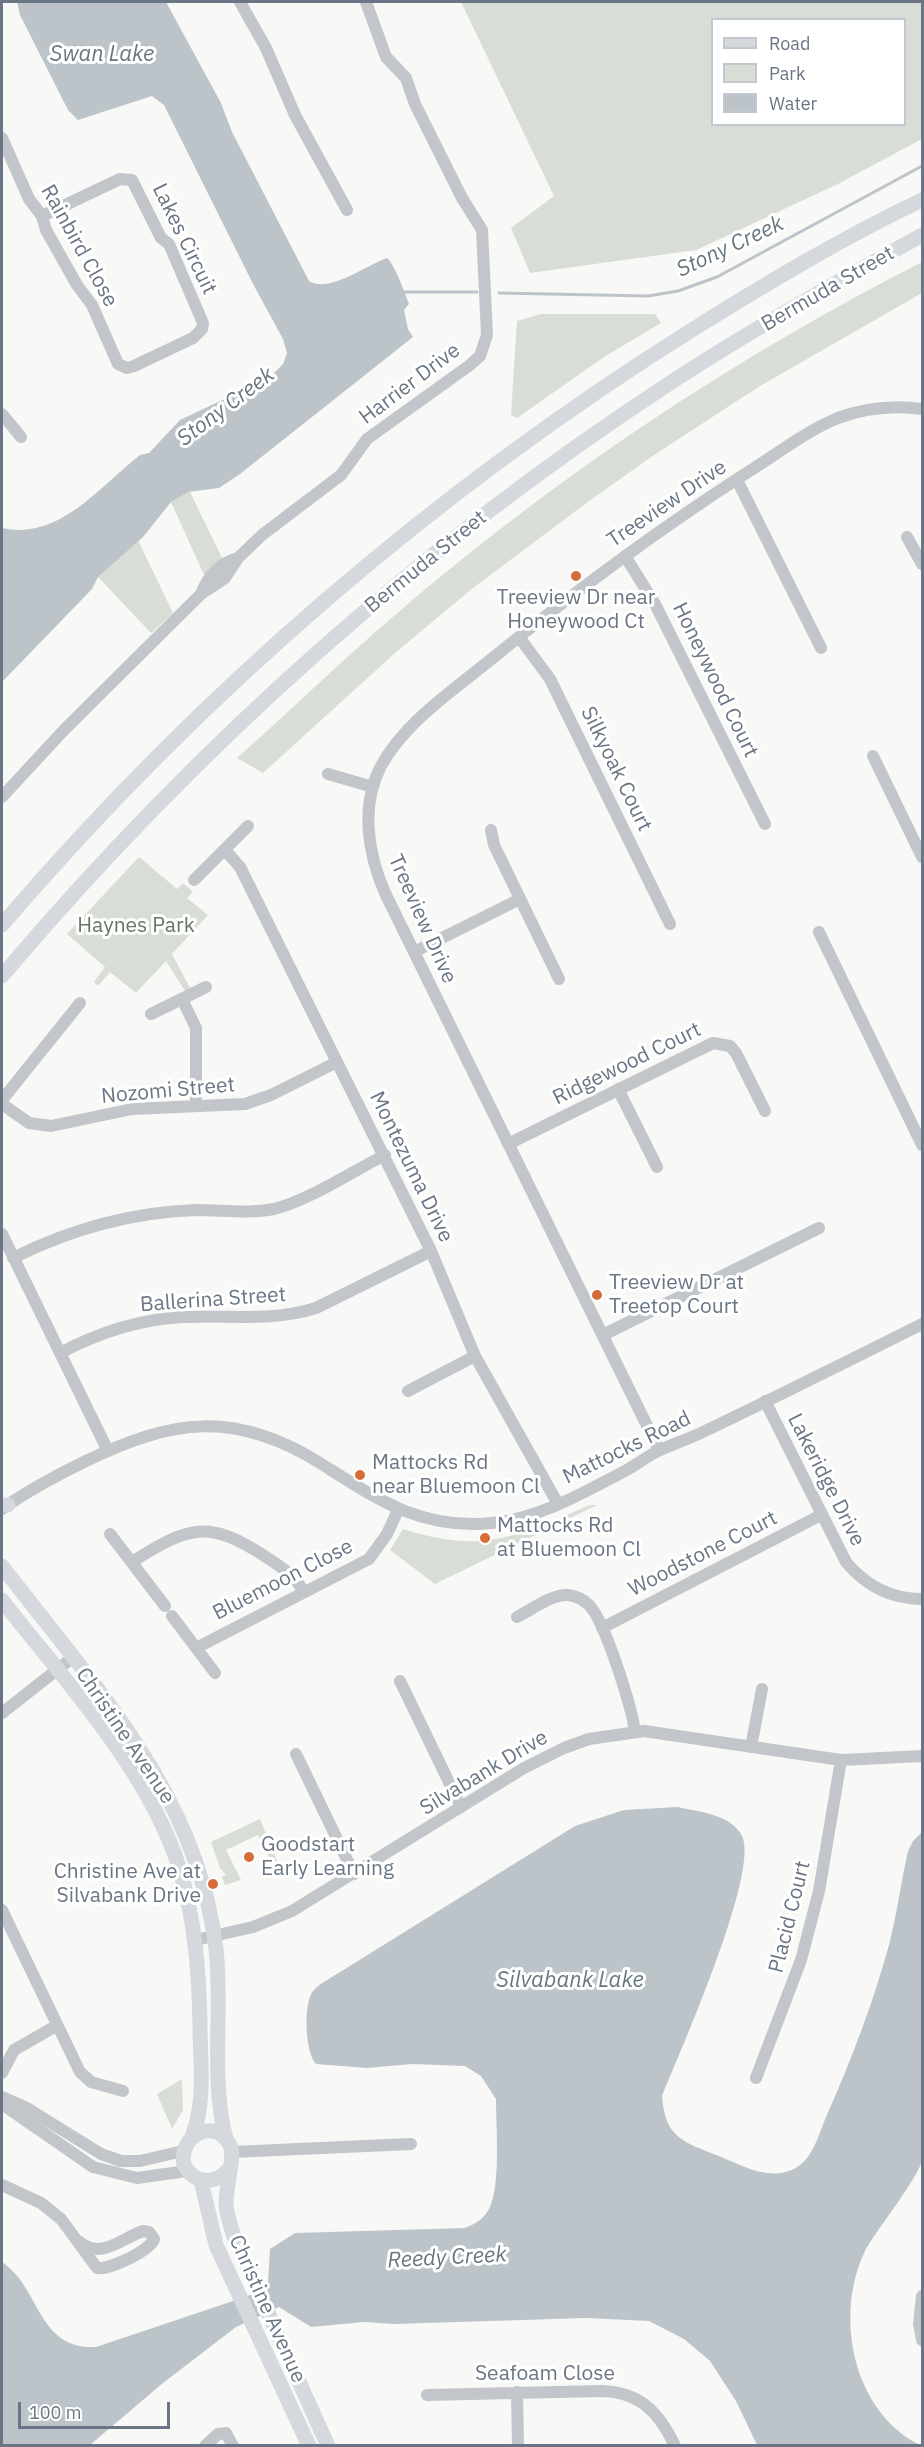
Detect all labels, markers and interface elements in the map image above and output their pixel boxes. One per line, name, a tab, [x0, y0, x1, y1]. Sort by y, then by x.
legend	[711, 18, 906, 126]
text: Road	[769, 32, 810, 55]
water label: Swan Lake	[50, 42, 154, 68]
text: Park	[769, 62, 805, 85]
text: Water	[769, 92, 817, 115]
street label: Lakes Circuit	[146, 179, 222, 299]
street label: Rainbird Close	[35, 180, 123, 312]
water label: Stony Creek	[672, 211, 788, 283]
street label: Bermuda Street	[757, 241, 899, 337]
street label: Harrier Drive	[355, 338, 465, 430]
water label: Stony Creek	[172, 362, 280, 452]
street label: Treeview Drive	[603, 455, 731, 553]
street label: Bermuda Street	[360, 505, 492, 619]
marker: Treeview Dr near Honeywood Ct	[569, 569, 583, 583]
place label: Treeview Dr near Honeywood Ct	[497, 585, 655, 635]
street label: Honeywood Court	[667, 599, 763, 761]
street label: Silkyoak Court	[575, 703, 657, 835]
street label: Treeview Drive	[382, 851, 462, 987]
park label: Haynes Park	[77, 913, 195, 939]
street label: Ridgewood Court	[549, 1017, 705, 1111]
street label: Nozomi Street	[100, 1073, 236, 1109]
street label: Montezuma Drive	[364, 1088, 458, 1246]
place label: Treeview Dr at Treetop Court	[609, 1270, 744, 1320]
street label: Ballerina Street	[139, 1282, 287, 1318]
marker: Treeview Dr at Treetop Court	[590, 1288, 604, 1302]
street label: Mattocks Road	[559, 1406, 695, 1490]
street label: Lakeridge Drive	[782, 1410, 870, 1550]
place label: Mattocks Rd near Bluemoon Cl	[372, 1450, 540, 1500]
marker: Mattocks Rd near Bluemoon Cl	[353, 1468, 367, 1482]
street label: Woodstone Court	[624, 1506, 782, 1602]
place label: Mattocks Rd at Bluemoon Cl	[497, 1513, 641, 1563]
marker: Mattocks Rd at Bluemoon Cl	[478, 1531, 492, 1545]
street label: Bluemoon Close	[209, 1534, 357, 1626]
street label: Christine Avenue	[70, 1663, 180, 1809]
street label: Silvabank Drive	[416, 1725, 552, 1821]
place label: Goodstart Early Learning	[261, 1832, 394, 1882]
marker: Goodstart Early Learning	[242, 1850, 256, 1864]
street label: Placid Court	[764, 1858, 816, 1976]
place label: Christine Ave at Silvabank Drive	[54, 1859, 201, 1909]
marker: Christine Ave at Silvabank Drive	[206, 1877, 220, 1891]
water label: Silvabank Lake	[496, 1968, 644, 1994]
street label: Christine Avenue	[223, 2231, 311, 2387]
water label: Reedy Creek	[387, 2242, 507, 2274]
street label: Seafoam Close	[475, 2361, 615, 2387]
scale bar	[21, 2390, 172, 2428]
text: 100 m	[29, 2401, 81, 2424]

